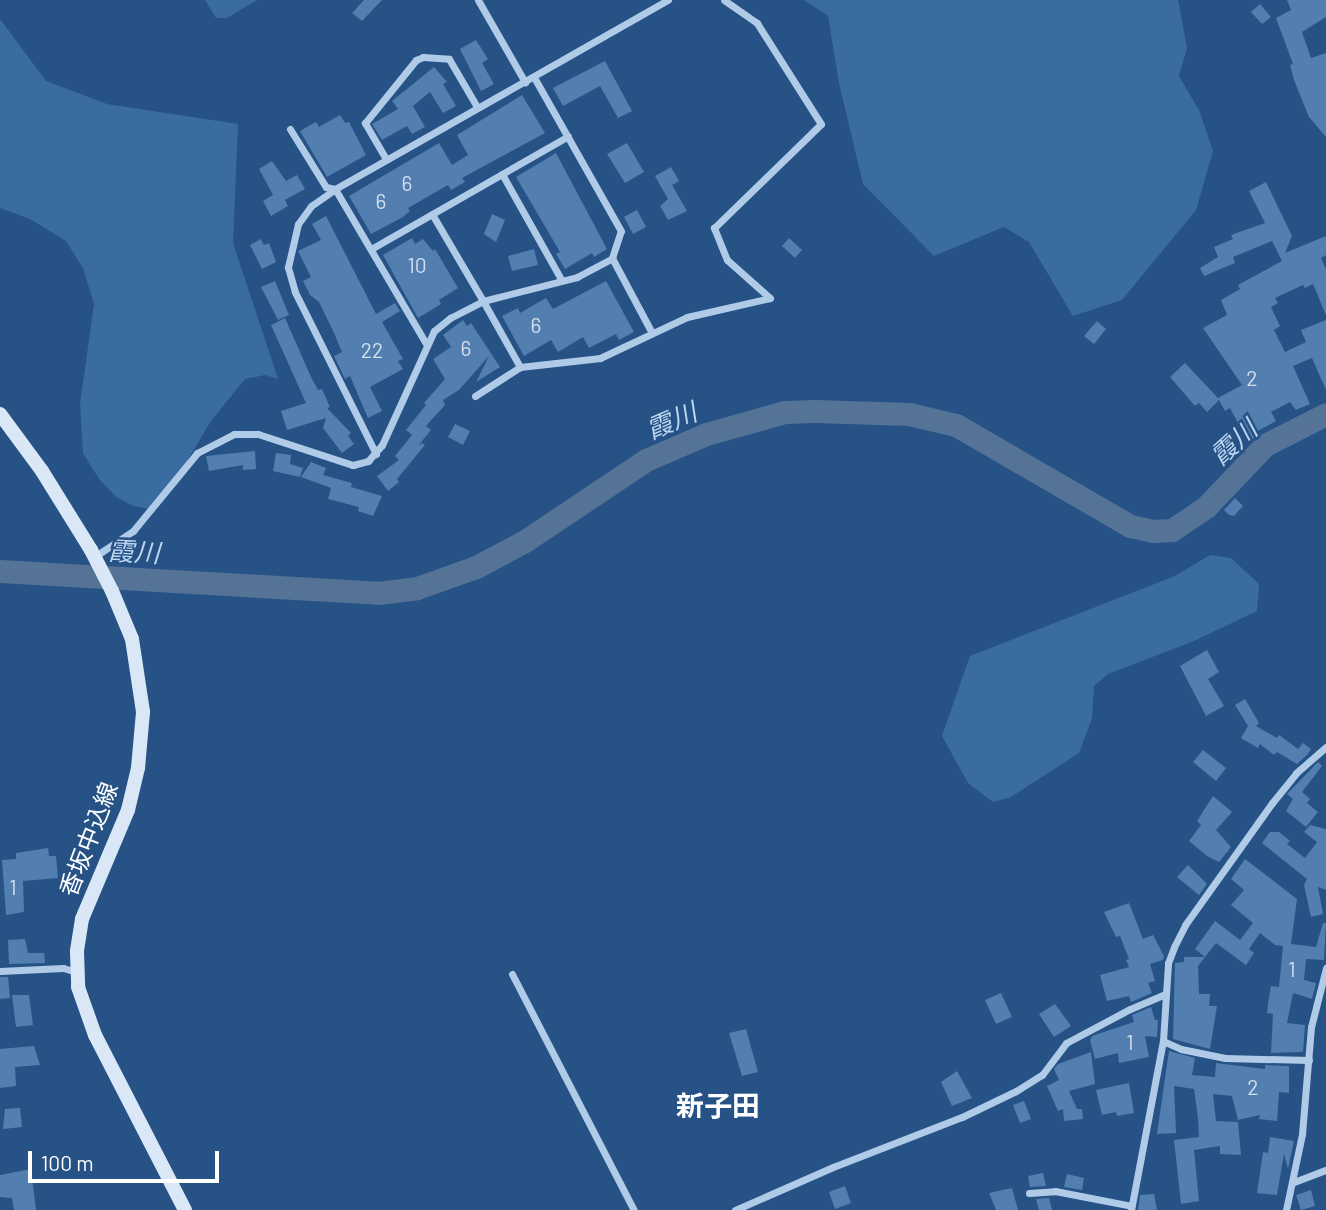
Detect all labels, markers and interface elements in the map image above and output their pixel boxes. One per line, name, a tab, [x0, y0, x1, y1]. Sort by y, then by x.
house number: 6	[402, 170, 412, 196]
house number: 6	[376, 188, 386, 214]
house number: 10	[407, 252, 427, 278]
house number: 6	[531, 312, 541, 338]
house number: 6	[461, 335, 471, 361]
house number: 22	[361, 337, 383, 363]
house number: 2	[1246, 365, 1258, 391]
water label: 霞川	[641, 395, 701, 445]
water label: 霞川	[1203, 413, 1263, 471]
water label: 霞川	[107, 534, 161, 568]
street label: 香坂中込線	[53, 778, 123, 900]
house number: 1	[9, 874, 17, 900]
house number: 1	[1288, 956, 1296, 982]
house number: 1	[1126, 1029, 1134, 1055]
house number: 2	[1247, 1074, 1259, 1100]
district label: 新子田	[676, 1088, 760, 1122]
scale bar	[32, 1136, 222, 1180]
text: 100 m	[41, 1150, 94, 1175]

